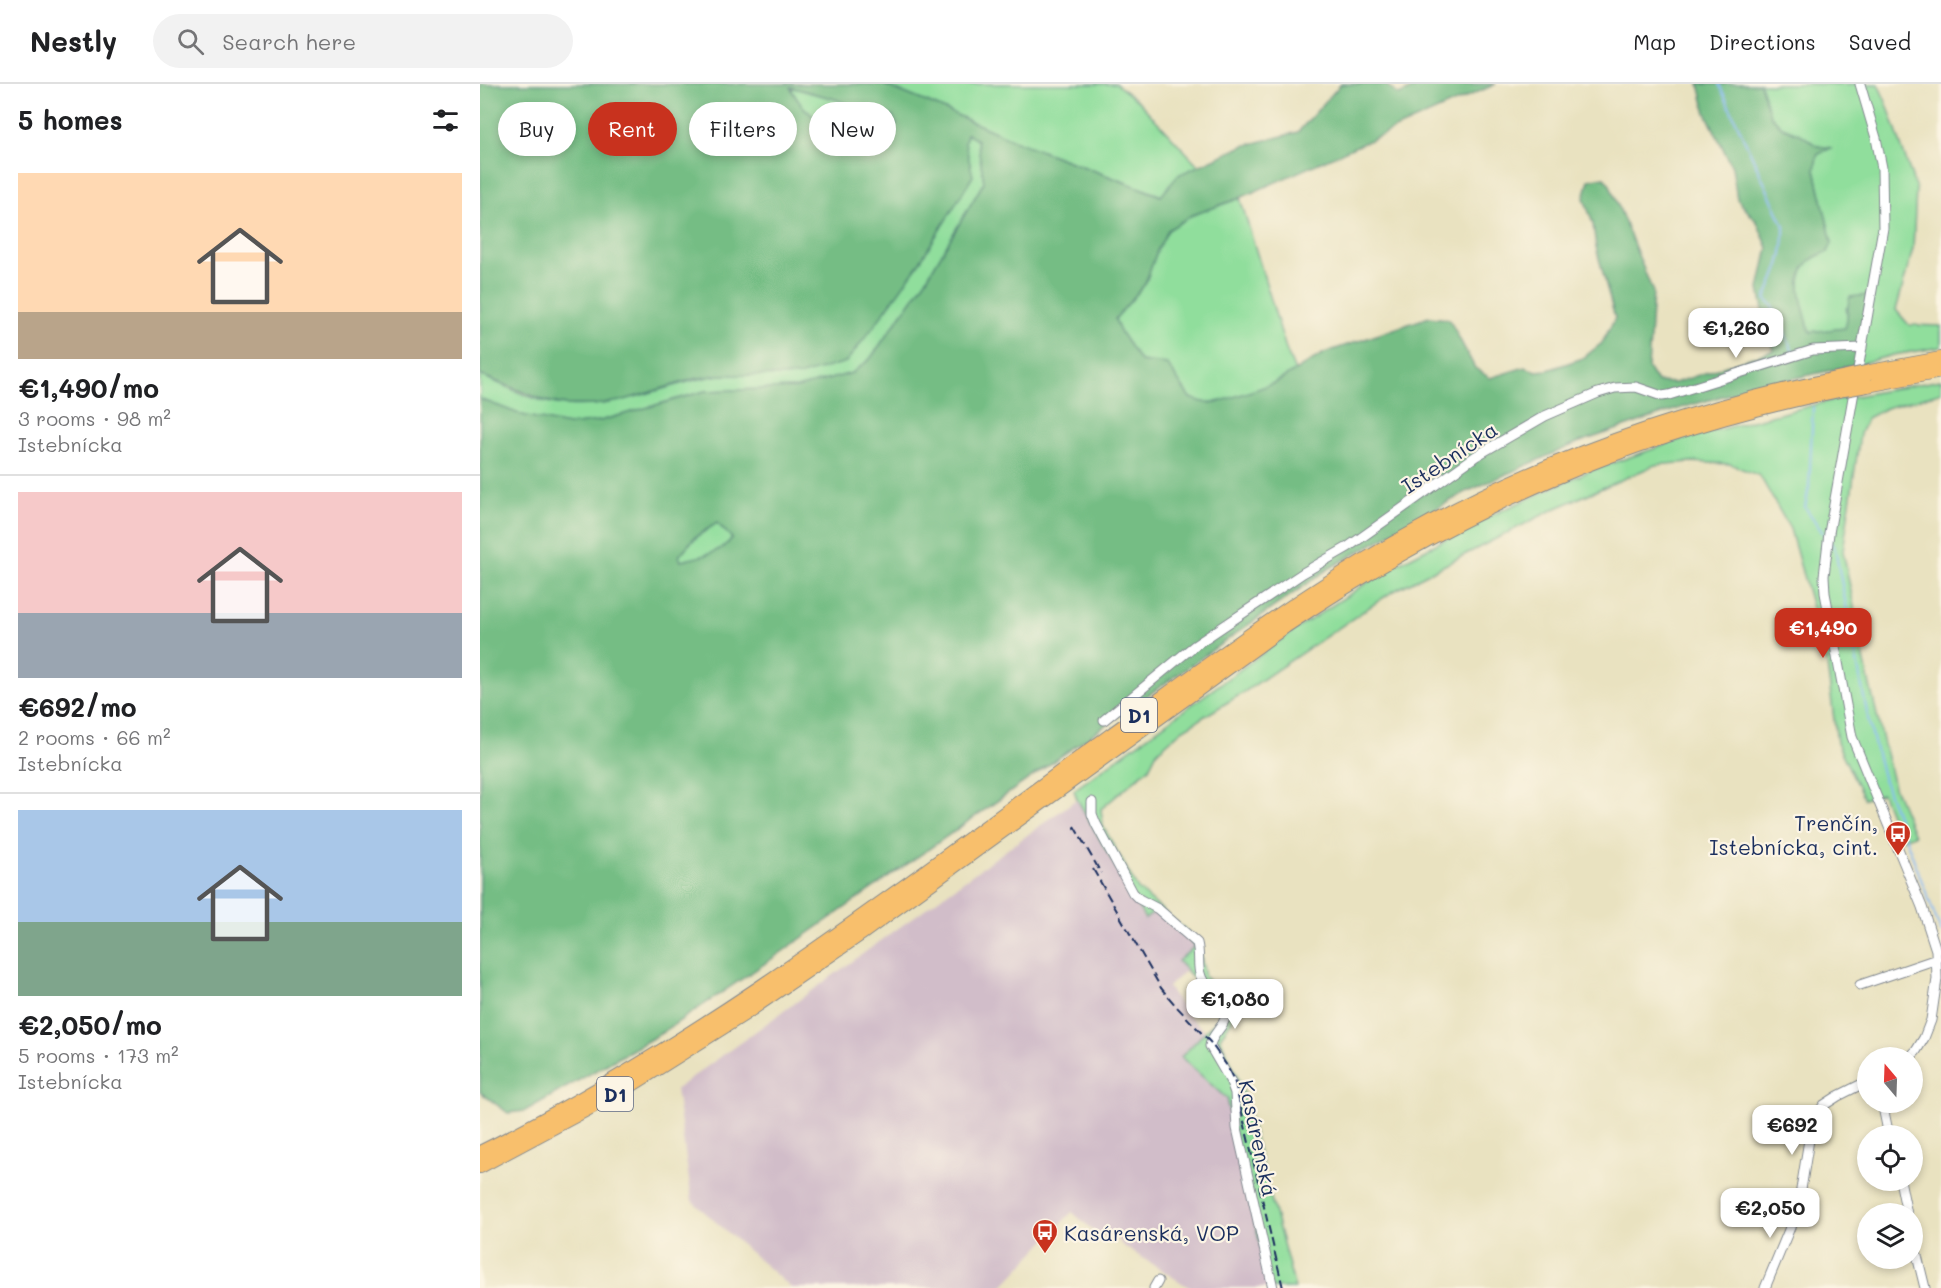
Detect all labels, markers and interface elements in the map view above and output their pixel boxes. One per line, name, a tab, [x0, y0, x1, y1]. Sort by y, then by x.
search box	[153, 14, 573, 68]
text: Nestly	[30, 23, 117, 59]
icon: search	[174, 25, 207, 58]
text: Search here	[222, 27, 356, 56]
text: Map	[1633, 28, 1676, 55]
text: Directions	[1709, 28, 1816, 55]
text: Saved	[1849, 28, 1911, 55]
chip: Buy	[498, 102, 576, 156]
chip: Rent	[588, 102, 677, 156]
chip: Filters	[689, 102, 797, 156]
chip: New	[809, 102, 896, 156]
text: 5 homes	[18, 103, 123, 137]
icon: filters	[429, 104, 462, 137]
icon: home	[186, 212, 294, 320]
pin: €1,260	[1687, 308, 1785, 359]
text: €1,260	[1702, 314, 1770, 340]
text: €1,490/mo	[18, 371, 159, 405]
text: 3 rooms · 98 m²	[18, 405, 171, 431]
street label: Istebnícka	[1396, 415, 1502, 499]
text: Istebnícka	[18, 431, 123, 457]
icon: home	[186, 531, 294, 639]
pin: €1,490	[1774, 608, 1872, 659]
text: €1,490	[1789, 614, 1857, 640]
text: €692/mo	[18, 690, 137, 724]
road number: D1	[1121, 698, 1157, 732]
text: 2 rooms · 66 m²	[18, 724, 171, 750]
text: Istebnícka	[18, 750, 123, 776]
place label: Trenčín, Istebnícka, cint.	[1709, 809, 1878, 860]
bus stop icon: Trenčín, Istebnícka, cint.	[1883, 819, 1913, 857]
icon: home	[186, 849, 294, 957]
pin: €1,080	[1186, 979, 1284, 1030]
text: €1,080	[1200, 985, 1270, 1011]
text: €2,050/mo	[18, 1008, 162, 1042]
text: 5 rooms · 173 m²	[18, 1042, 179, 1068]
north arrow	[1857, 1047, 1923, 1113]
map controls	[1857, 1047, 1923, 1269]
text: Istebnícka	[18, 1068, 123, 1094]
road number: D1	[597, 1077, 633, 1111]
street label: Kasárenská	[1233, 1077, 1285, 1199]
pin: €692	[1756, 1105, 1828, 1156]
text: €692	[1766, 1111, 1818, 1137]
button: locate	[1857, 1125, 1923, 1191]
pin: €2,050	[1721, 1188, 1819, 1239]
text: €2,050	[1735, 1194, 1805, 1220]
button: layers	[1857, 1203, 1923, 1269]
bus stop icon: Kasárenská, VOP	[1030, 1217, 1060, 1255]
place label: Kasárenská, VOP	[1064, 1219, 1239, 1246]

